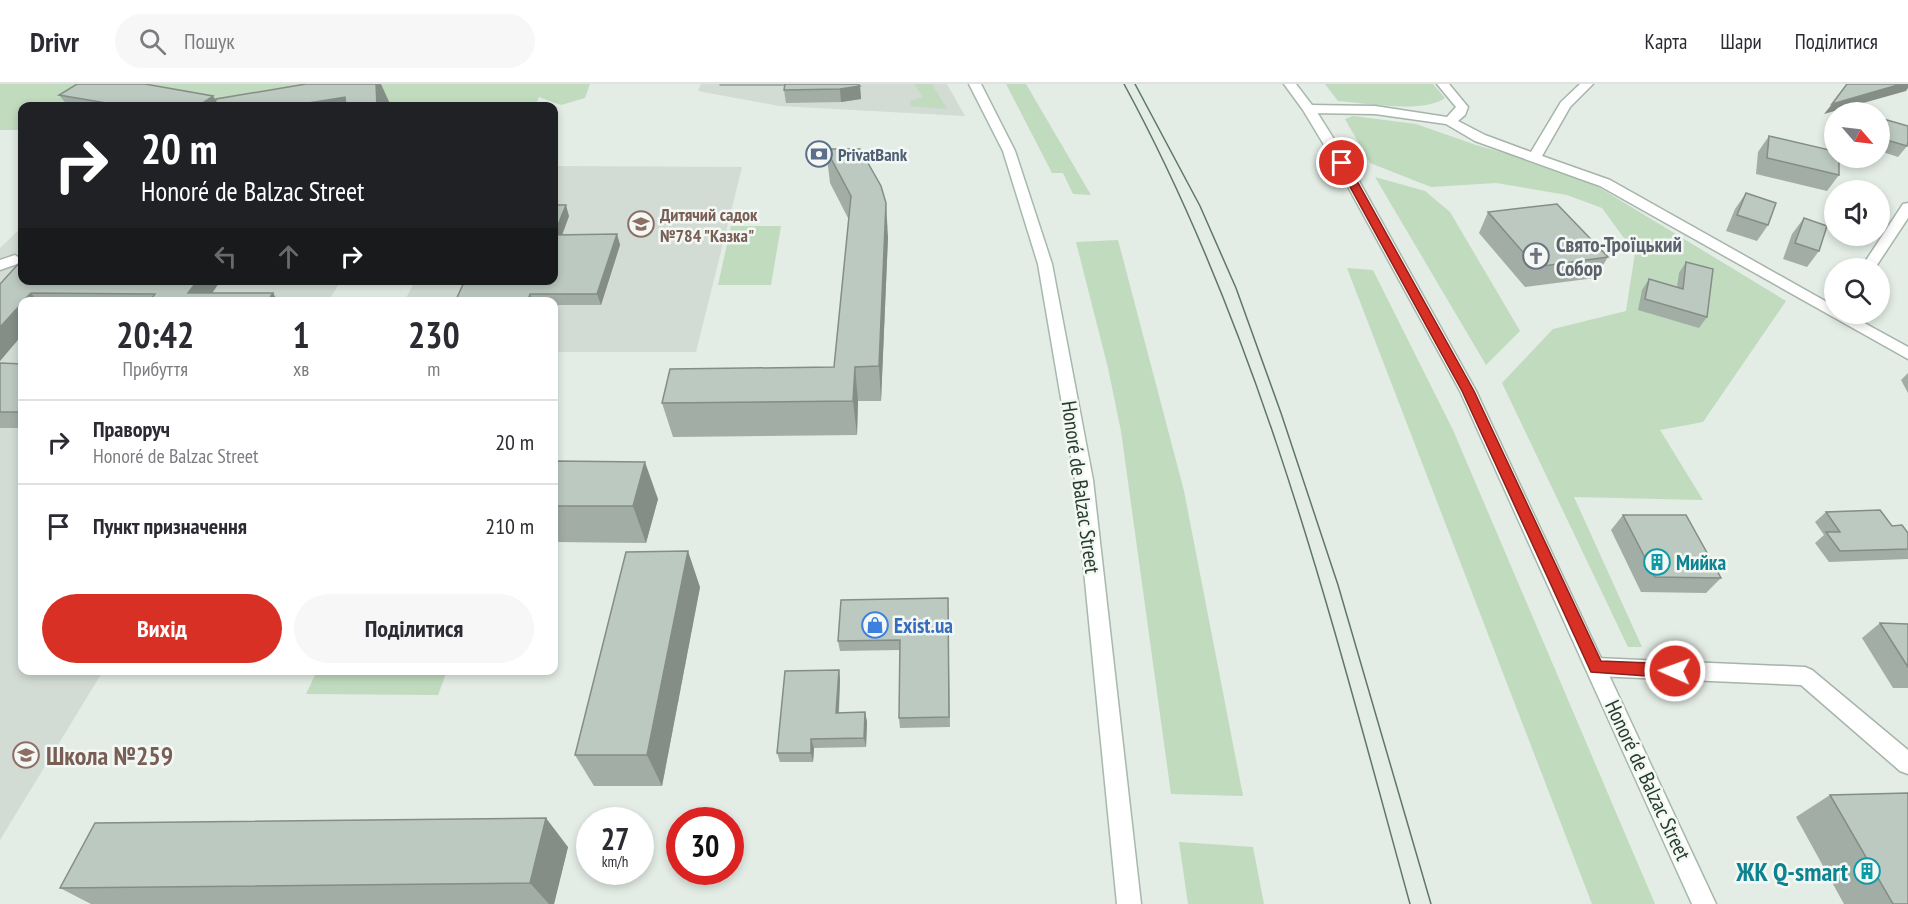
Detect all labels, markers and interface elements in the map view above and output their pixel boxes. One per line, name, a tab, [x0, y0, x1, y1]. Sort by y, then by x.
search box	[115, 14, 535, 68]
text: Drivr	[30, 23, 79, 60]
icon: search	[136, 25, 169, 58]
text: Пошук	[184, 27, 235, 55]
text: Карта	[1645, 28, 1687, 55]
text: Шари	[1720, 28, 1762, 55]
text: Поділитися	[1795, 28, 1878, 55]
north arrow	[1824, 102, 1890, 168]
map controls	[1824, 102, 1890, 324]
text: 20 m	[141, 121, 218, 176]
icon: right	[42, 126, 120, 204]
pin	[1316, 137, 1367, 188]
bank icon: PrivatBank	[804, 139, 834, 169]
place label: PrivatBank	[838, 143, 908, 166]
icon: arrive	[1325, 146, 1358, 179]
text: Honoré de Balzac Street	[141, 174, 365, 208]
button: sound	[1824, 180, 1890, 246]
place label: Дитячий садок №784 "Казка"	[660, 203, 758, 247]
school or university icon: Дитячий садок №784 "Казка"	[626, 209, 656, 239]
place label: Свято-Троїцький Собор	[1556, 231, 1682, 282]
icon: left	[209, 240, 242, 273]
icon: ahead	[272, 240, 305, 273]
icon: right	[335, 240, 368, 273]
church icon: Свято-Троїцький Собор	[1521, 241, 1551, 271]
button: search	[1824, 258, 1890, 324]
text: 20:42	[116, 311, 194, 358]
text: 1	[293, 311, 310, 358]
text: 230	[408, 311, 460, 358]
text: Прибуття	[123, 356, 188, 382]
text: хв	[293, 356, 309, 382]
text: m	[427, 356, 440, 382]
street label: Honoré de Balzac Street	[1056, 399, 1106, 575]
text: Праворуч	[93, 415, 170, 443]
icon: right	[42, 426, 75, 459]
text: 20 m	[495, 428, 534, 456]
text: Honoré de Balzac Street	[93, 443, 259, 469]
icon: arrive	[42, 510, 75, 543]
text: Пункт призначення	[93, 512, 247, 540]
text: 210 m	[485, 512, 534, 540]
building icon: Мийка	[1642, 547, 1672, 577]
place label: Мийка	[1676, 549, 1726, 576]
button: Вихід	[42, 594, 282, 663]
button: Поділитися	[294, 594, 534, 663]
shop icon: Exist.ua	[860, 610, 890, 640]
place label: Exist.ua	[894, 612, 953, 639]
position arrow	[1643, 639, 1707, 703]
street label: Honoré de Balzac Street	[1599, 696, 1697, 865]
place label: Школа №259	[46, 739, 173, 772]
school or university icon: Школа №259	[11, 740, 41, 770]
speed limit sign: 30	[666, 807, 744, 885]
text: 27	[601, 819, 629, 858]
text: km/h	[602, 852, 628, 871]
place label: ЖК Q-smart	[1735, 855, 1848, 888]
building icon: ЖК Q-smart	[1852, 856, 1882, 886]

